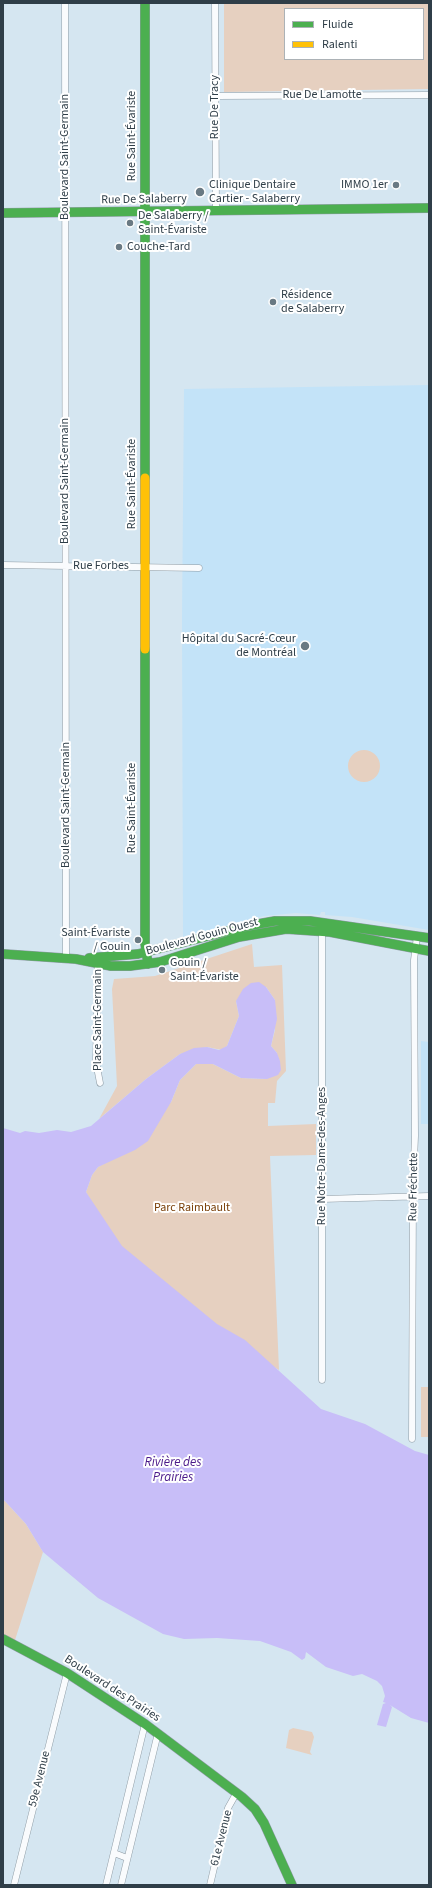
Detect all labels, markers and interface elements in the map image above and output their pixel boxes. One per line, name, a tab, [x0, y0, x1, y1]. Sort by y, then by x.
legend	[284, 8, 424, 60]
text: Fluide	[322, 16, 353, 33]
text: Ralenti	[322, 36, 357, 53]
street label: Rue De Tracy	[208, 75, 222, 139]
street label: Rue De Lamotte	[282, 88, 362, 102]
street label: Rue Saint-Évariste	[125, 91, 139, 181]
street label: Boulevard Saint-Germain	[58, 94, 72, 220]
place label: Clinique Dentaire Cartier - Salaberry	[209, 178, 300, 206]
place label: IMMO 1er	[341, 178, 388, 192]
marker: IMMO 1er	[391, 180, 401, 190]
marker: Clinique Dentaire Cartier - Salaberry	[194, 186, 206, 198]
street label: Rue De Salaberry	[101, 192, 187, 208]
place label: De Salaberry / Saint-Évariste	[138, 209, 209, 237]
marker: De Salaberry / Saint-Évariste	[125, 218, 135, 228]
place label: Couche-Tard	[127, 240, 190, 254]
marker: Couche-Tard	[114, 242, 124, 252]
place label: Résidence de Salaberry	[281, 288, 344, 316]
marker: Résidence de Salaberry	[268, 297, 278, 307]
street label: Boulevard Saint-Germain	[58, 418, 72, 544]
street label: Rue Saint-Évariste	[125, 439, 139, 529]
street label: Rue Forbes	[73, 559, 129, 573]
place label: Hôpital du Sacré-Cœur de Montréal	[182, 632, 296, 660]
marker: Hôpital du Sacré-Cœur de Montréal	[299, 640, 311, 652]
street label: Boulevard Saint-Germain	[59, 742, 73, 868]
street label: Rue Saint-Évariste	[125, 763, 139, 853]
street label: Boulevard Gouin Ouest	[144, 915, 260, 959]
place label: Saint-Évariste / Gouin	[61, 926, 130, 954]
marker: Saint-Évariste / Gouin	[133, 935, 143, 945]
place label: Gouin / Saint-Évariste	[170, 956, 239, 984]
marker: Gouin / Saint-Évariste	[157, 965, 167, 975]
street label: Place Saint-Germain	[91, 969, 105, 1071]
street label: Rue Notre-Dame-des-Anges	[315, 1087, 329, 1225]
street label: Rue Fréchette	[406, 1152, 422, 1222]
park label: Parc Raimbault	[154, 1201, 230, 1215]
water label: Rivière des Prairies	[144, 1455, 202, 1486]
street label: Boulevard des Prairies	[61, 1653, 163, 1725]
street label: 59e Avenue	[26, 1749, 54, 1809]
street label: 61e Avenue	[208, 1808, 236, 1868]

